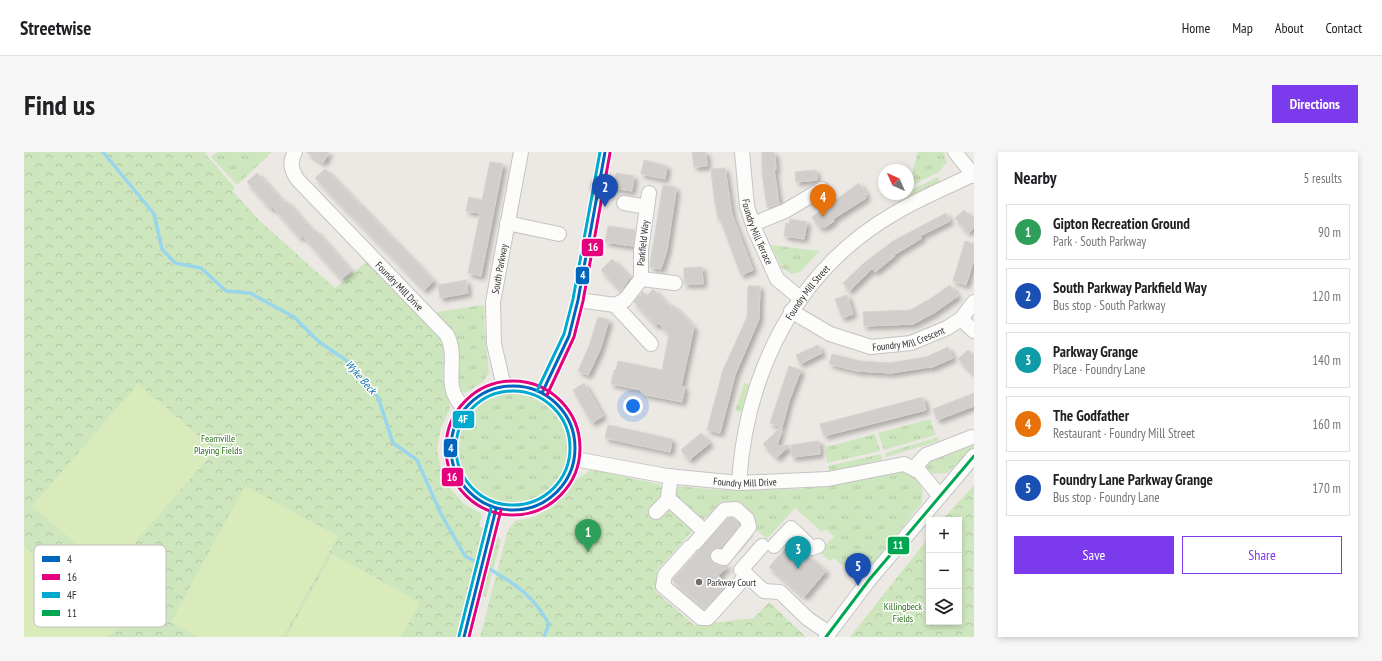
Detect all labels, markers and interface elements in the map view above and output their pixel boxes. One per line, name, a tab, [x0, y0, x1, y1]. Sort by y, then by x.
text: Streetwise	[20, 16, 91, 40]
text: Home	[1182, 19, 1210, 37]
text: Map	[1232, 19, 1253, 37]
text: About	[1275, 19, 1304, 37]
text: Contact	[1326, 19, 1362, 37]
button: Directions	[1272, 85, 1358, 123]
text: Find us	[24, 86, 95, 123]
north arrow	[878, 164, 914, 200]
text: Nearby	[1014, 167, 1057, 189]
text: 5 results	[1303, 170, 1342, 187]
pin: 2	[592, 174, 618, 207]
pin: 4	[810, 184, 836, 217]
street label: Foundry Mill Terrace	[740, 198, 776, 267]
text: Gipton Recreation Ground	[1053, 214, 1190, 233]
street label: Parkfield Way	[634, 219, 652, 267]
text: 1	[1025, 224, 1031, 241]
text: 90 m	[1318, 224, 1341, 241]
text: Park · South Parkway	[1053, 233, 1146, 250]
line badge: 16	[581, 238, 604, 257]
text: 16	[588, 240, 598, 254]
street label: South Parkway	[488, 242, 510, 295]
street label: Foundry Mill Drive	[373, 258, 426, 313]
street label: Foundry Mill Street	[782, 262, 832, 322]
line badge: 4	[575, 266, 590, 285]
text: 4	[580, 268, 586, 282]
text: South Parkway Parkfield Way	[1053, 278, 1207, 297]
text: 2	[1025, 288, 1031, 305]
text: 120 m	[1312, 288, 1341, 305]
text: Bus stop · South Parkway	[1053, 297, 1165, 314]
street label: Foundry Mill Crescent	[872, 323, 947, 353]
text: Parkway Grange	[1053, 342, 1138, 361]
text: 3	[1025, 352, 1031, 369]
text: 140 m	[1312, 352, 1341, 369]
water label: Wyke Beck	[343, 357, 381, 398]
text: Place · Foundry Lane	[1053, 361, 1145, 378]
your location	[623, 396, 643, 416]
text: The Godfather	[1053, 406, 1129, 425]
line badge: 4F	[452, 410, 475, 429]
text: 4F	[458, 412, 468, 426]
text: 4	[1025, 416, 1031, 433]
text: 160 m	[1312, 416, 1341, 433]
text: Restaurant · Foundry Mill Street	[1053, 425, 1195, 442]
park label: Fearnville Playing Fields	[194, 432, 243, 457]
line badge: 4	[443, 438, 458, 458]
text: 4	[448, 441, 454, 455]
line badge: 16	[441, 467, 464, 487]
text: 16	[447, 470, 457, 484]
text: Foundry Lane Parkway Grange	[1053, 470, 1213, 489]
street label: Foundry Mill Drive	[713, 474, 777, 490]
text: 5	[1025, 480, 1031, 497]
text: 170 m	[1312, 480, 1341, 497]
text: Bus stop · Foundry Lane	[1053, 489, 1160, 506]
map controls	[926, 517, 962, 625]
button: +	[926, 517, 962, 553]
pin: 1	[575, 519, 601, 552]
pin: 3	[785, 536, 811, 569]
line badge: 11	[887, 536, 910, 555]
button: Save	[1014, 536, 1174, 574]
button: Share	[1182, 536, 1342, 574]
text: 11	[893, 538, 903, 552]
legend	[34, 545, 166, 627]
text: 4	[67, 552, 72, 566]
pin: 5	[845, 553, 871, 586]
button: −	[926, 553, 962, 589]
text: 16	[67, 570, 77, 584]
place label: Parkway Court	[707, 576, 756, 589]
marker: Parkway Court	[694, 577, 704, 587]
text: 4F	[67, 588, 77, 602]
button: layers	[926, 589, 962, 625]
park label: Killingbeck Fields	[884, 600, 922, 625]
text: 11	[67, 606, 77, 620]

